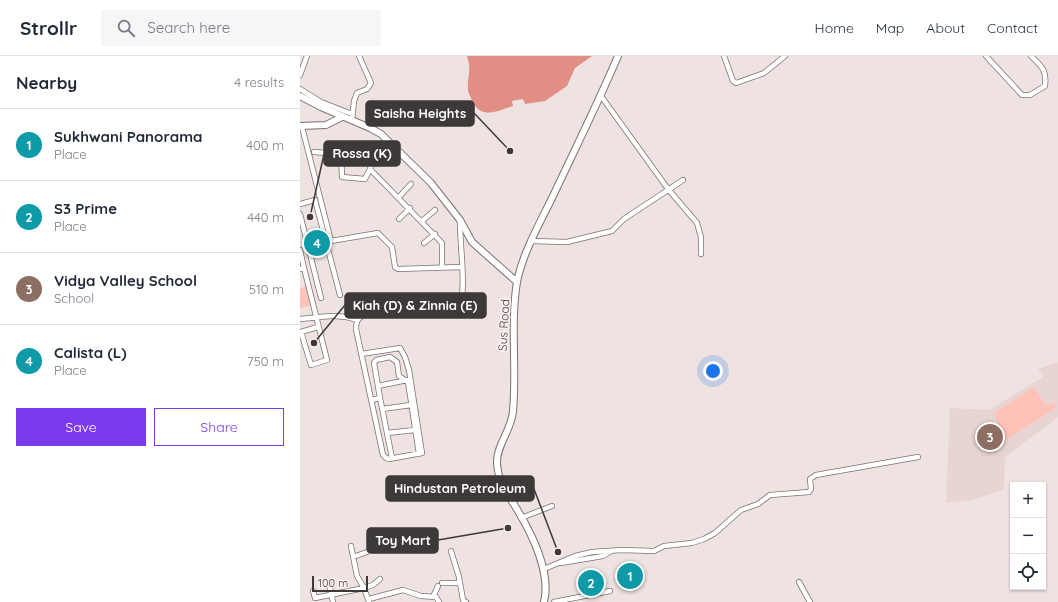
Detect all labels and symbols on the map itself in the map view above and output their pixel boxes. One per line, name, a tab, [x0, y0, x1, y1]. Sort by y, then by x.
callout: Saisha Heights	[366, 101, 474, 126]
text: Saisha Heights	[374, 105, 466, 121]
callout: Rossa (K)	[324, 141, 400, 166]
text: Rossa (K)	[332, 145, 392, 161]
pin: 4	[304, 228, 330, 258]
callout: Kiah (D) & Zinnia (E)	[345, 293, 486, 318]
text: Kiah (D) & Zinnia (E)	[353, 297, 478, 313]
street label: Sus Road	[495, 298, 512, 351]
your location	[703, 361, 723, 381]
pin: 3	[977, 422, 1003, 452]
callout: Hindustan Petroleum	[386, 476, 534, 501]
text: Hindustan Petroleum	[394, 480, 526, 496]
callout: Toy Mart	[367, 528, 438, 553]
text: Toy Mart	[375, 532, 431, 548]
pin: 1	[617, 561, 643, 591]
pin: 2	[578, 568, 604, 598]
scale bar	[312, 574, 368, 593]

